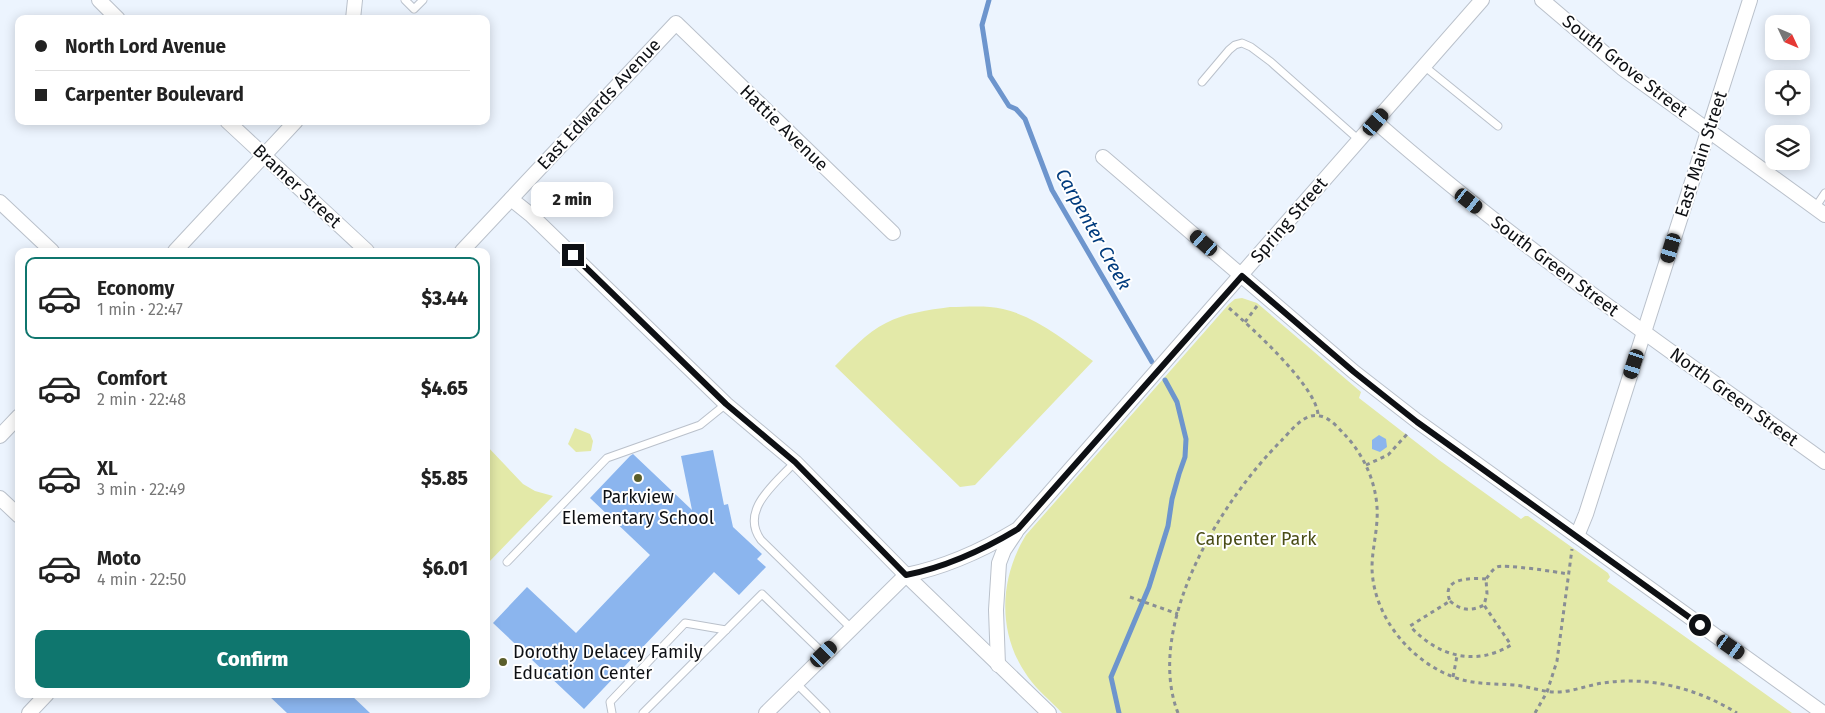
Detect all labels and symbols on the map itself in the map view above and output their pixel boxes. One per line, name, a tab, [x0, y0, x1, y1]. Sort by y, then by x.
street label: South Grove Street	[1558, 10, 1692, 122]
north arrow	[1765, 15, 1810, 60]
street label: East Edwards Avenue	[533, 34, 665, 174]
street label: Hattie Avenue	[735, 80, 833, 176]
street label: East Main Street	[1670, 87, 1732, 220]
car	[1360, 106, 1391, 138]
street label: Bramer Street	[248, 139, 346, 233]
water label: Carpenter Creek	[1051, 165, 1136, 294]
street label: Spring Street	[1246, 172, 1332, 267]
callout: 2 min	[532, 182, 614, 218]
car	[1452, 186, 1485, 216]
street label: South Green Street	[1487, 211, 1624, 321]
car	[1187, 227, 1220, 259]
car	[1659, 231, 1682, 265]
route end	[562, 244, 584, 266]
street label: North Green Street	[1666, 343, 1803, 451]
car	[1622, 347, 1645, 381]
marker: Parkview Elementary School	[632, 472, 644, 484]
place label: Parkview Elementary School	[562, 486, 714, 529]
park label: Carpenter Park	[1196, 528, 1317, 550]
route start	[1689, 614, 1711, 636]
car	[1714, 632, 1747, 662]
car	[807, 638, 840, 670]
place label: Dorothy Delacey Family Education Center	[513, 641, 703, 684]
marker: Dorothy Delacey Family Education Center	[497, 656, 509, 668]

